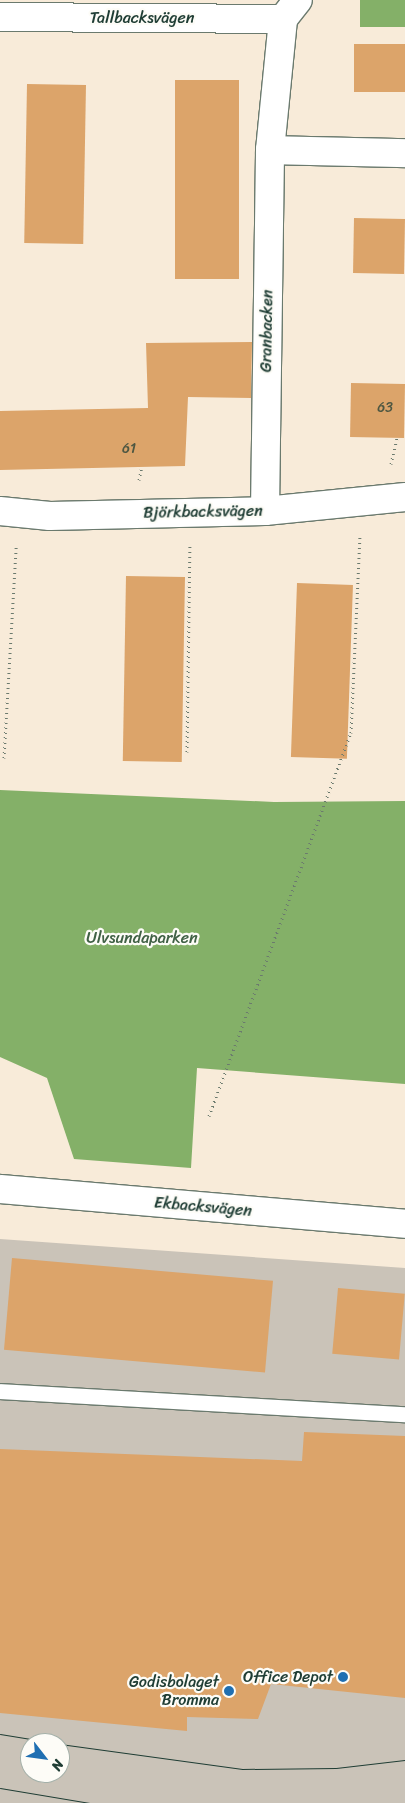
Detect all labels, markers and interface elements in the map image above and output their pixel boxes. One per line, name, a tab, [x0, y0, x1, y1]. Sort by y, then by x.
street label: Tallbacksvägen	[90, 8, 194, 28]
street label: Granbacken	[257, 290, 277, 372]
house number: 63	[377, 400, 393, 416]
house number: 61	[122, 441, 136, 457]
street label: Björkbacksvägen	[143, 501, 263, 523]
park label: Ulvsundaparken	[86, 928, 198, 948]
street label: Ekbacksvägen	[153, 1193, 253, 1221]
place label: Office Depot	[242, 1667, 333, 1687]
marker: Office Depot	[337, 1671, 349, 1683]
place label: Godisbolaget Bromma	[129, 1672, 219, 1710]
marker: Godisbolaget Bromma	[223, 1685, 235, 1697]
north arrow	[20, 1733, 70, 1783]
text: N	[44, 1755, 71, 1776]

